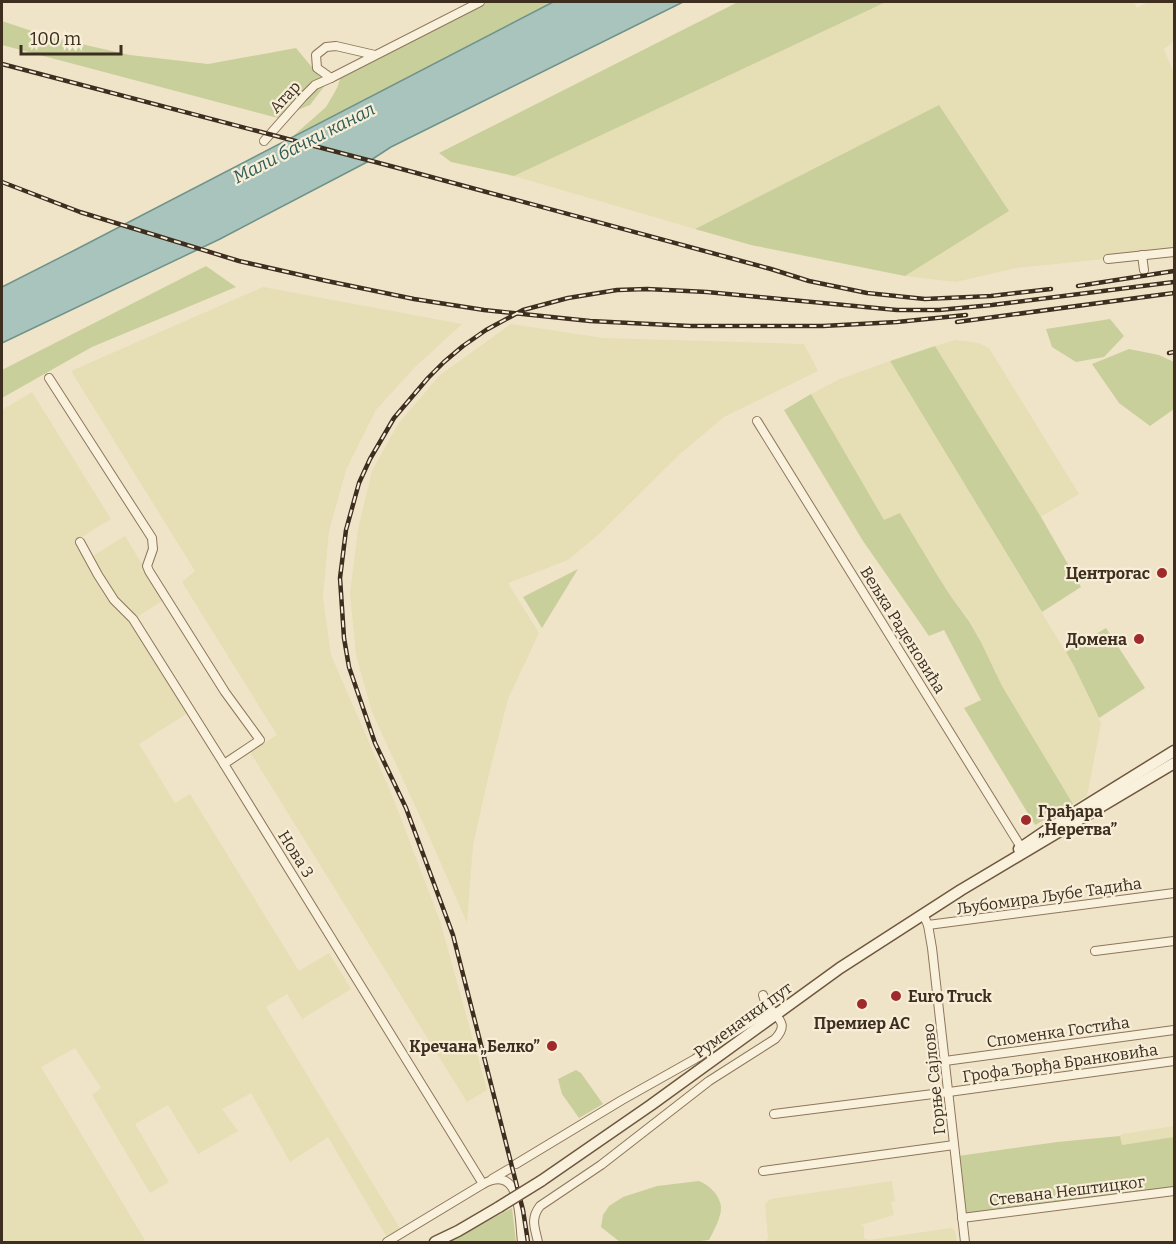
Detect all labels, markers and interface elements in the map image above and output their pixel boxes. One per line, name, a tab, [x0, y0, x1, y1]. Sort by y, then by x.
scale bar	[21, 18, 122, 56]
text: 100 m	[30, 28, 81, 50]
street label: Атар	[266, 77, 304, 117]
water label: Мали бачки канал	[229, 98, 379, 188]
street label: Вељка Раденовића	[856, 563, 950, 697]
place label: Центрогас	[1066, 564, 1150, 583]
marker: Центрогас	[1155, 566, 1169, 580]
place label: Домена	[1066, 630, 1127, 649]
marker: Домена	[1132, 632, 1146, 646]
place label: Грађара „Неретва”	[1038, 802, 1117, 839]
marker: Грађара „Неретва”	[1019, 813, 1033, 827]
street label: Нова 3	[274, 827, 318, 881]
street label: Љубомира Љубе Тадића	[955, 874, 1143, 918]
street label: Руменачки пут	[690, 978, 796, 1062]
place label: Euro Truck	[908, 987, 992, 1006]
marker: Euro Truck	[889, 989, 903, 1003]
marker: Премиер АС	[855, 997, 869, 1011]
street label: Споменка Гостића	[985, 1013, 1131, 1051]
place label: Премиер АС	[814, 1014, 910, 1033]
street label: Горње Сајлово	[919, 1022, 949, 1136]
place label: Кречана „Белко”	[409, 1037, 540, 1056]
marker: Кречана „Белко”	[545, 1039, 559, 1053]
street label: Грофа Ђорђа Бранковића	[961, 1040, 1159, 1086]
street label: Стевана Нештицког	[988, 1172, 1146, 1210]

